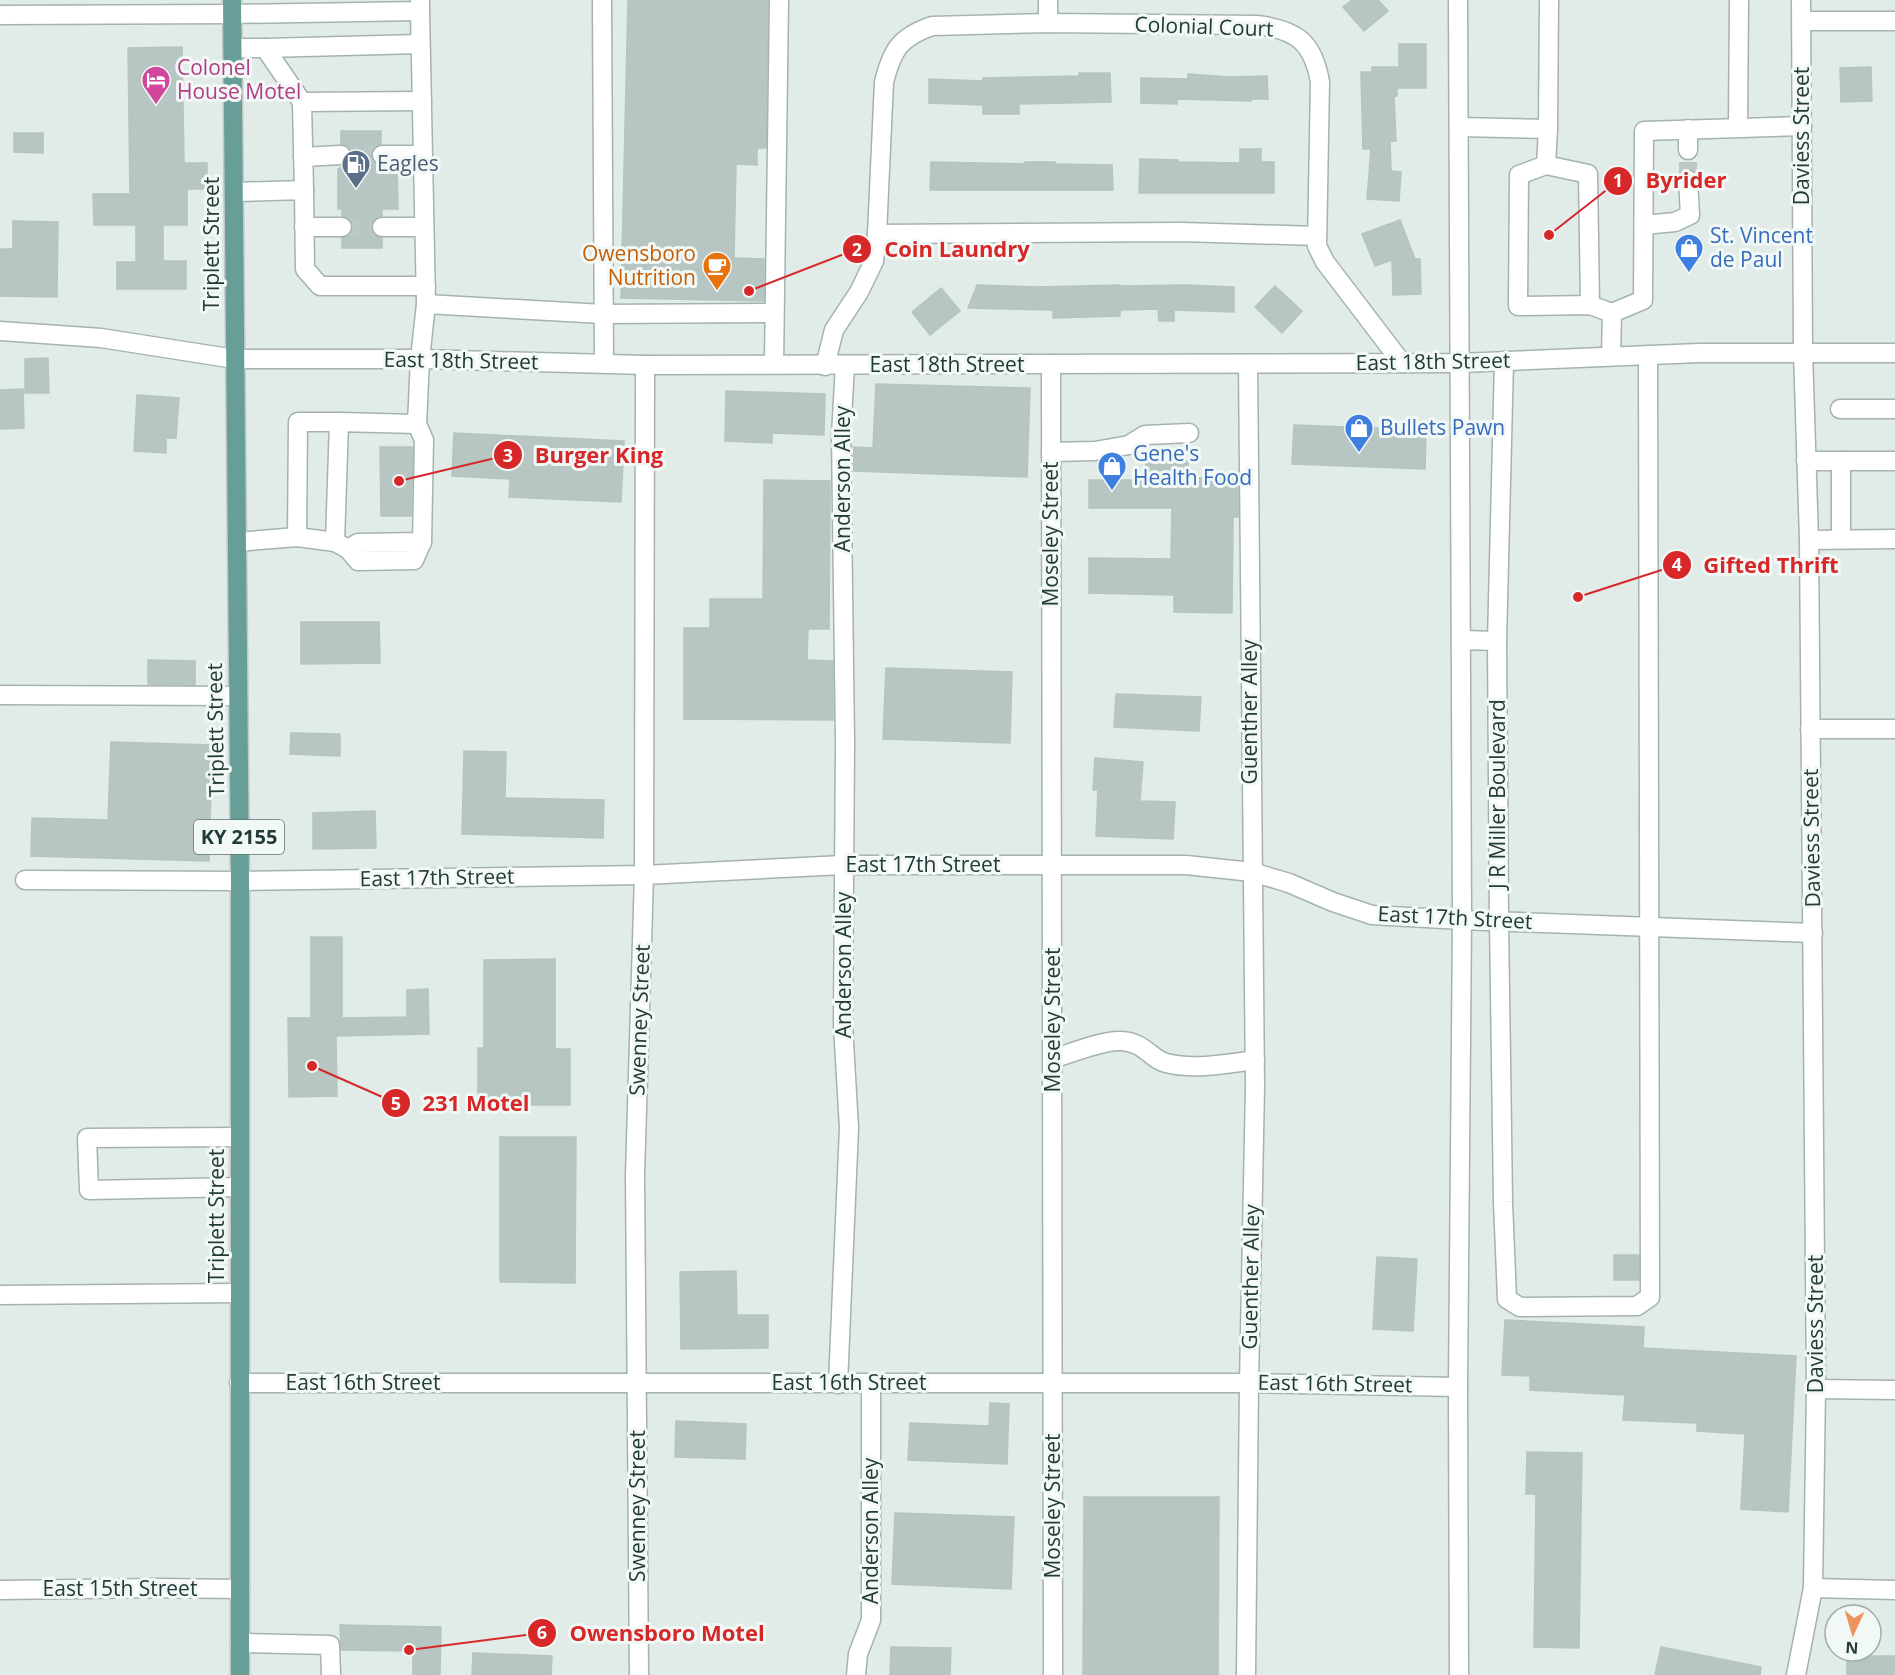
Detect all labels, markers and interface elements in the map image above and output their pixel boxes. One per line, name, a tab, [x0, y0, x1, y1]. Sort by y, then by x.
street label: Colonial Court	[1134, 10, 1274, 42]
place label: Colonel House Motel	[177, 53, 301, 105]
hotel icon: Colonel House Motel	[140, 64, 172, 106]
street label: Daviess Street	[1787, 67, 1815, 205]
fuel station icon: Eagles	[340, 148, 372, 190]
place label: Eagles	[377, 149, 439, 177]
callout: Byrider	[1603, 161, 1738, 201]
text: Byrider	[1646, 164, 1726, 194]
text: 1	[1613, 168, 1623, 192]
street label: Triplett Street	[197, 177, 225, 311]
place label: St. Vincent de Paul	[1710, 221, 1813, 273]
callout: Coin Laundry	[842, 229, 1042, 269]
shop icon: St. Vincent de Paul	[1673, 232, 1705, 274]
text: Coin Laundry	[884, 233, 1030, 263]
text: 2	[852, 237, 862, 261]
place label: Owensboro Nutrition	[582, 239, 696, 291]
cafe icon: Owensboro Nutrition	[701, 250, 733, 292]
street label: East 18th Street	[383, 345, 539, 375]
street label: East 18th Street	[1355, 346, 1511, 376]
street label: East 18th Street	[870, 350, 1024, 378]
street label: Anderson Alley	[828, 405, 856, 552]
shop icon: Bullets Pawn	[1343, 412, 1375, 454]
place label: Bullets Pawn	[1380, 413, 1505, 441]
callout: Burger King	[493, 435, 675, 475]
text: Burger King	[535, 439, 664, 469]
place label: Gene's Health Food	[1133, 439, 1252, 491]
text: 3	[503, 443, 513, 467]
shop icon: Gene's Health Food	[1096, 450, 1128, 492]
street label: Moseley Street	[1036, 461, 1064, 607]
callout: Gifted Thrift	[1662, 545, 1851, 585]
text: Gifted Thrift	[1703, 549, 1839, 579]
text: 4	[1672, 552, 1682, 576]
street label: Guenther Alley	[1235, 639, 1263, 785]
street label: Triplett Street	[200, 663, 230, 797]
street label: J R Miller Boulevard	[1483, 699, 1511, 891]
street label: Daviess Street	[1796, 768, 1826, 908]
road number: KY 2155	[194, 820, 284, 854]
street label: East 17th Street	[846, 850, 1000, 878]
street label: East 17th Street	[359, 862, 515, 892]
street label: Anderson Alley	[829, 891, 857, 1038]
street label: East 17th Street	[1377, 899, 1533, 935]
street label: Swenney Street	[622, 944, 656, 1096]
street label: Moseley Street	[1038, 947, 1066, 1093]
callout: 231 Motel	[381, 1083, 542, 1123]
text: 231 Motel	[422, 1087, 530, 1117]
text: 5	[391, 1091, 401, 1115]
street label: Triplett Street	[202, 1149, 230, 1283]
street label: Guenther Alley	[1235, 1204, 1265, 1350]
street label: Daviess Street	[1801, 1255, 1829, 1393]
street label: East 16th Street	[286, 1368, 440, 1396]
street label: East 16th Street	[772, 1368, 926, 1396]
street label: East 16th Street	[1257, 1368, 1413, 1398]
street label: Swenney Street	[623, 1430, 651, 1582]
street label: Moseley Street	[1038, 1433, 1066, 1579]
street label: Anderson Alley	[856, 1457, 884, 1604]
street label: East 15th Street	[43, 1574, 197, 1602]
north arrow	[1823, 1603, 1883, 1663]
callout: Owensboro Motel	[527, 1613, 776, 1653]
text: Owensboro Motel	[569, 1617, 765, 1647]
text: 6	[537, 1620, 547, 1644]
text: N	[1845, 1637, 1859, 1659]

